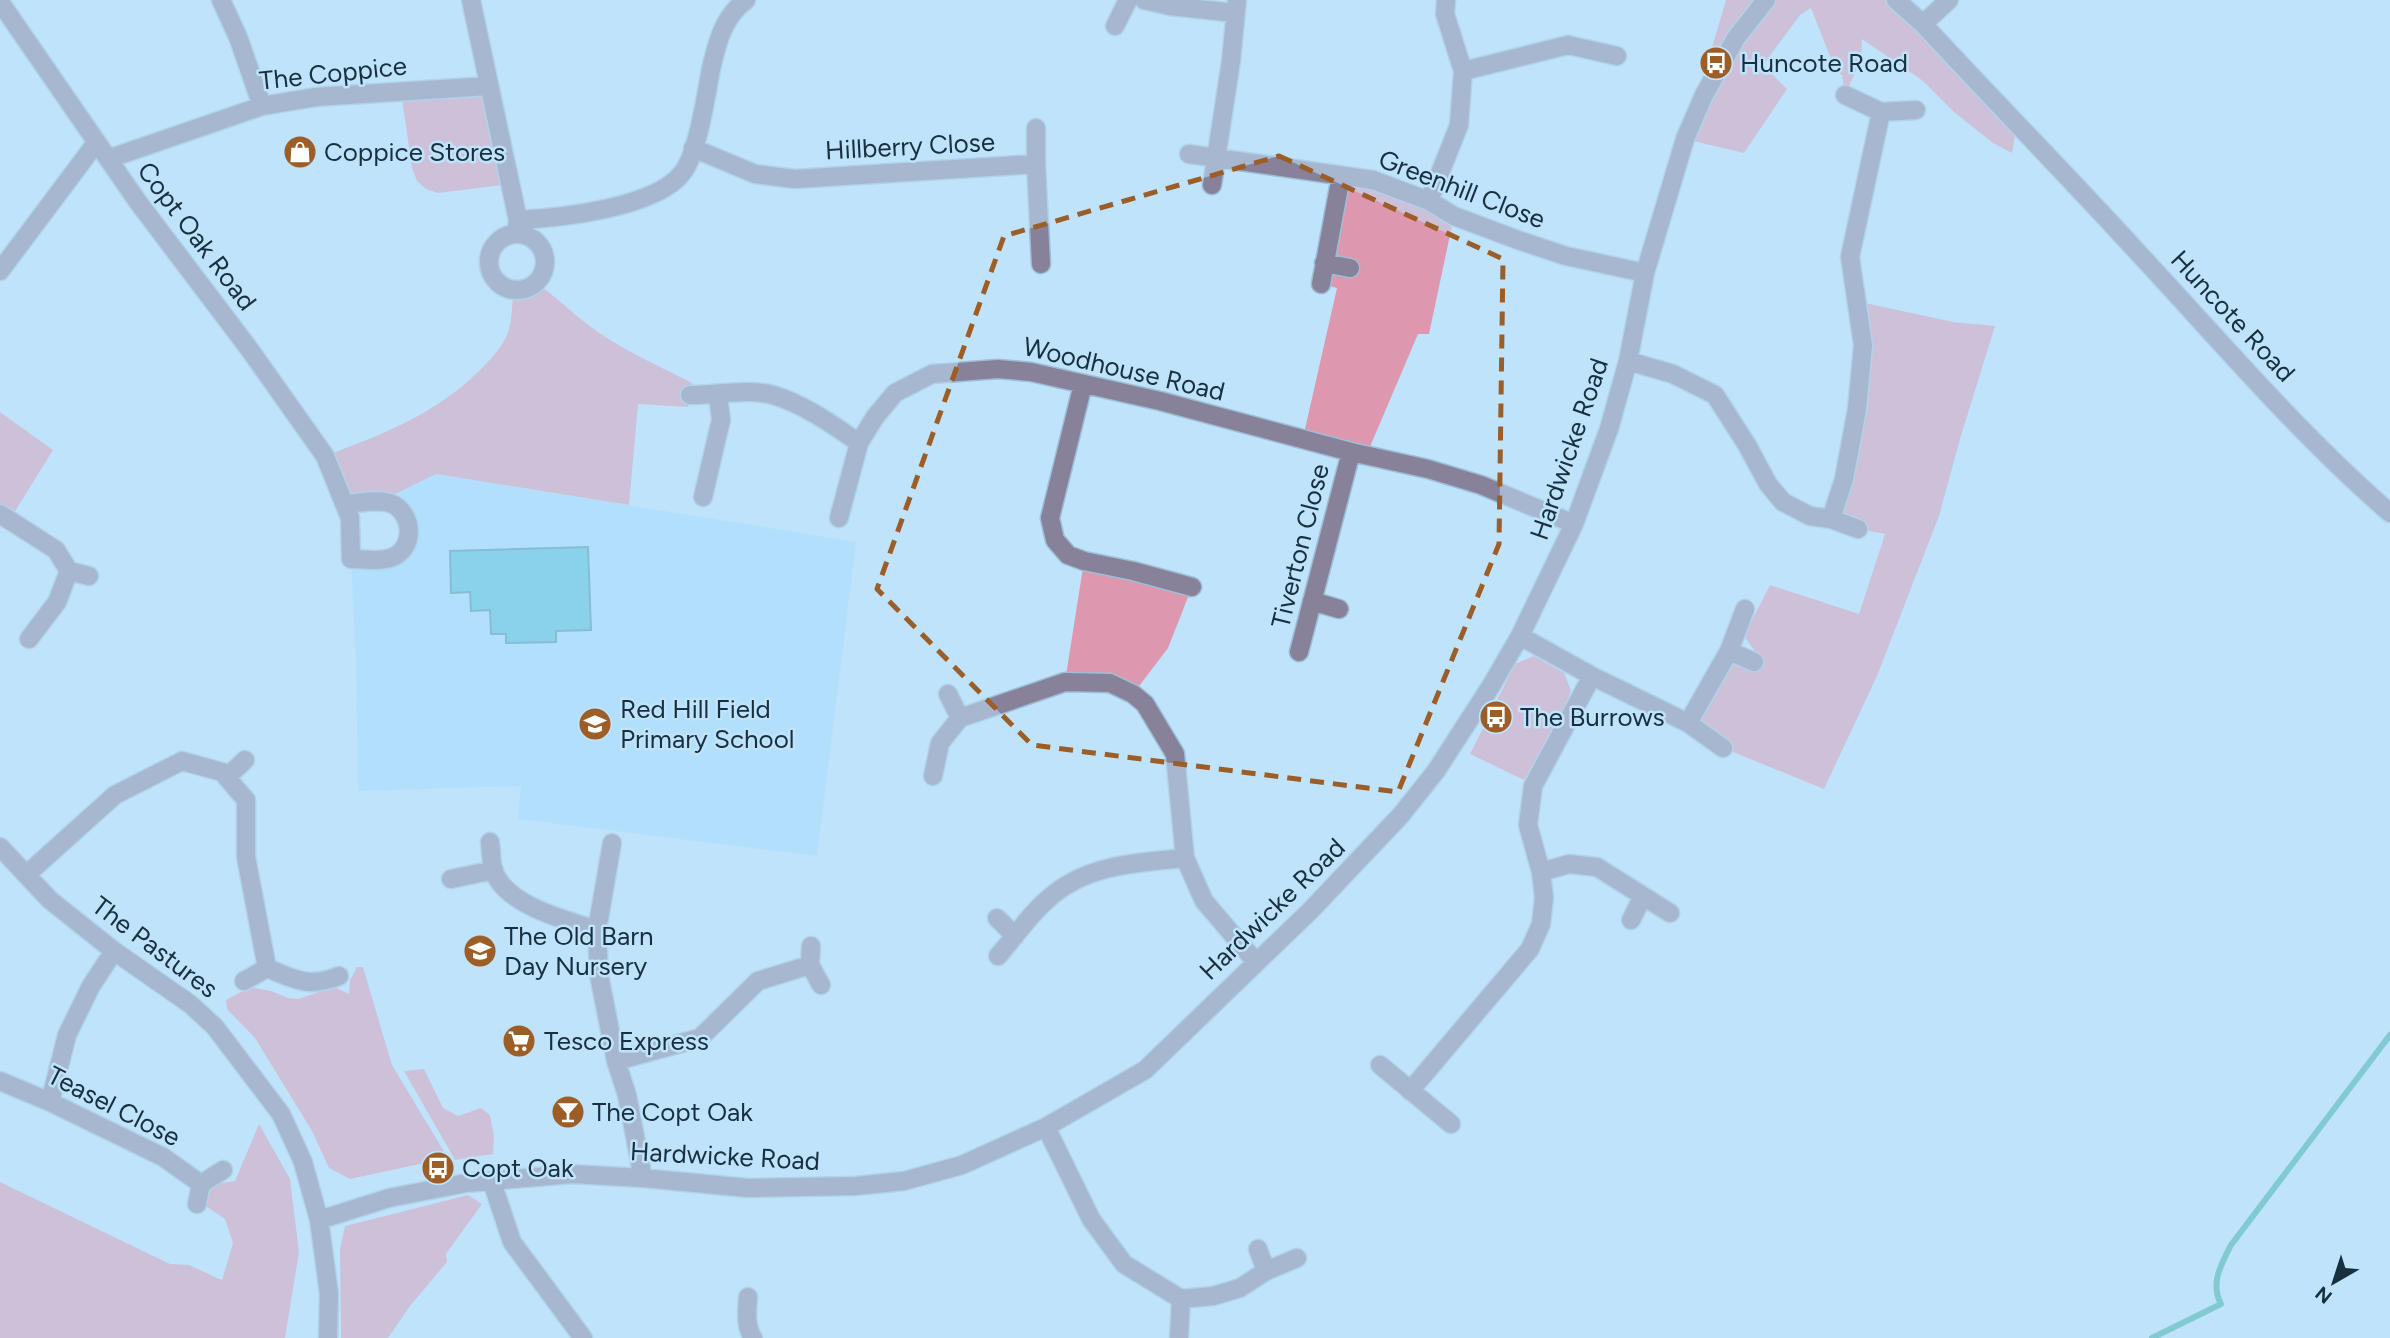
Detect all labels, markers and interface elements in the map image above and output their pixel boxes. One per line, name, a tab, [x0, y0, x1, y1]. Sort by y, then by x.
bus stop icon: Huncote Road	[1697, 44, 1735, 82]
place label: Huncote Road	[1740, 47, 1908, 79]
street label: The Coppice	[258, 49, 408, 97]
street label: Hillberry Close	[824, 126, 996, 166]
shop icon: Coppice Stores	[281, 133, 319, 171]
place label: Coppice Stores	[324, 136, 505, 168]
street label: Greenhill Close	[1374, 143, 1550, 235]
street label: Copt Oak Road	[131, 155, 263, 317]
street label: Huncote Road	[2164, 244, 2302, 388]
street label: Woodhouse Road	[1020, 330, 1228, 408]
street label: Hardwicke Road	[1523, 354, 1615, 544]
street label: Tiverton Close	[1264, 461, 1336, 631]
place label: Red Hill Field Primary School	[620, 693, 794, 755]
bus stop icon: The Burrows	[1477, 698, 1515, 736]
place label: The Burrows	[1520, 701, 1665, 733]
school or university icon: Red Hill Field Primary School	[576, 705, 614, 743]
street label: Hardwicke Road	[1193, 831, 1351, 987]
street label: The Pastures	[86, 889, 224, 1005]
place label: The Old Barn Day Nursery	[504, 920, 653, 982]
school or university icon: The Old Barn Day Nursery	[461, 932, 499, 970]
supermarket icon: Tesco Express	[500, 1022, 538, 1060]
place label: Tesco Express	[544, 1025, 709, 1057]
street label: Teasel Close	[42, 1059, 186, 1153]
bar icon: The Copt Oak	[549, 1093, 587, 1131]
place label: The Copt Oak	[592, 1096, 753, 1128]
street label: Hardwicke Road	[629, 1135, 821, 1177]
bus stop icon: Copt Oak	[419, 1149, 457, 1187]
place label: Copt Oak	[462, 1152, 574, 1184]
north arrow	[2299, 1247, 2369, 1317]
text: N	[2311, 1281, 2337, 1308]

